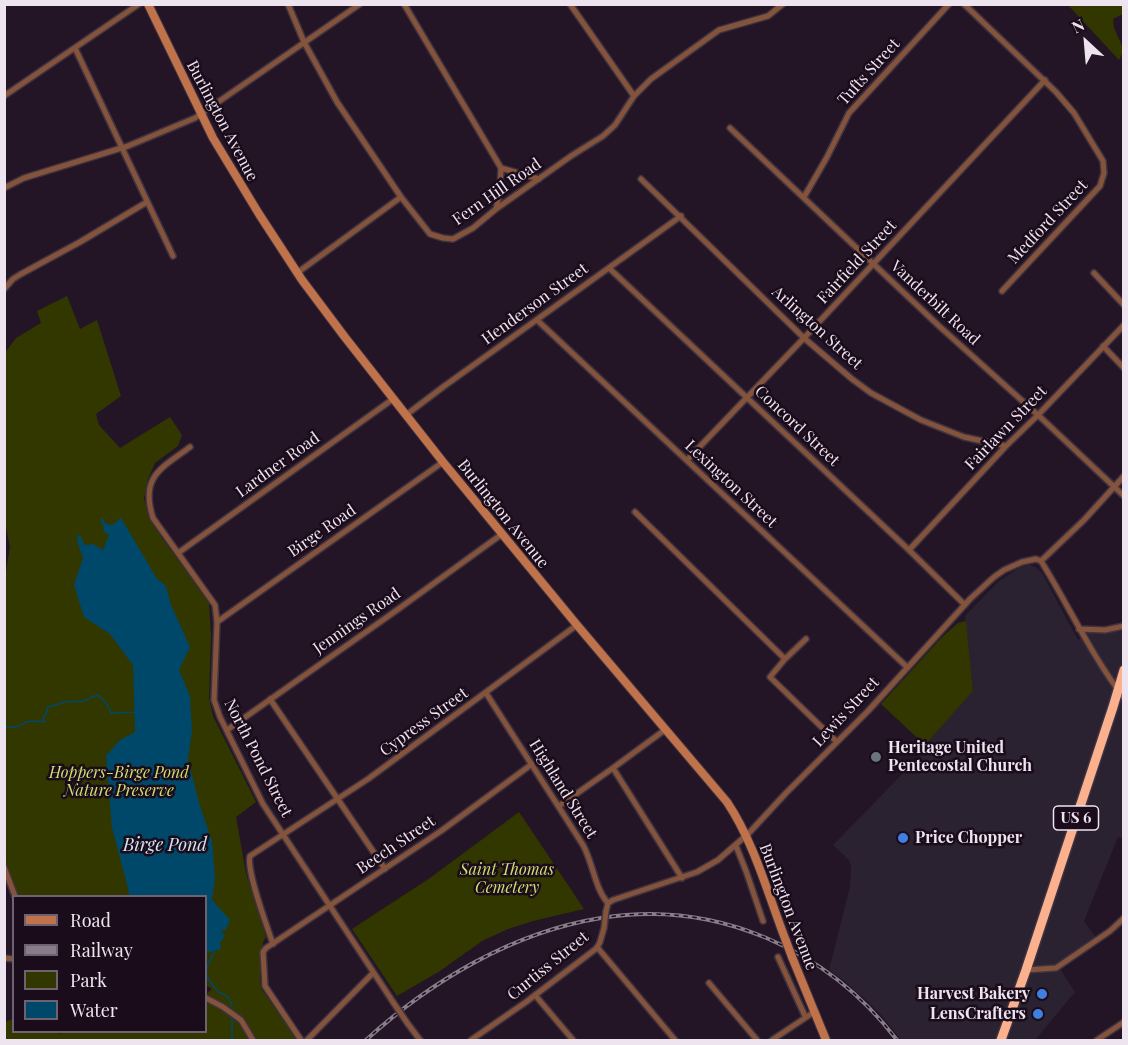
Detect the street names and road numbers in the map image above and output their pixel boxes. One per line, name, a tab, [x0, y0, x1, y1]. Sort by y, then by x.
street label: Tufts Street	[834, 35, 904, 109]
street label: Burlington Avenue	[182, 57, 262, 185]
street label: Fern Hill Road	[449, 154, 545, 230]
street label: Medford Street	[1004, 176, 1092, 268]
street label: Fairfield Street	[813, 216, 901, 308]
street label: Vanderbilt Road	[886, 257, 984, 349]
street label: Henderson Street	[478, 259, 592, 349]
street label: Arlington Street	[768, 282, 866, 374]
street label: Concord Street	[751, 382, 843, 470]
street label: Fairlawn Street	[961, 382, 1051, 474]
street label: Lardner Road	[232, 428, 324, 502]
street label: Lexington Street	[681, 436, 781, 532]
street label: Burlington Avenue	[453, 456, 553, 572]
street label: Birge Road	[284, 501, 360, 561]
street label: Jennings Road	[310, 584, 404, 658]
street label: Lewis Street	[809, 673, 883, 751]
street label: Cypress Street	[376, 684, 472, 760]
street label: North Pond Street	[220, 696, 296, 820]
street label: Highland Street	[525, 736, 601, 842]
road number: US 6	[1054, 806, 1098, 830]
street label: Beech Street	[353, 812, 439, 878]
street label: Burlington Avenue	[755, 841, 821, 973]
street label: Curtiss Street	[503, 927, 593, 1005]

